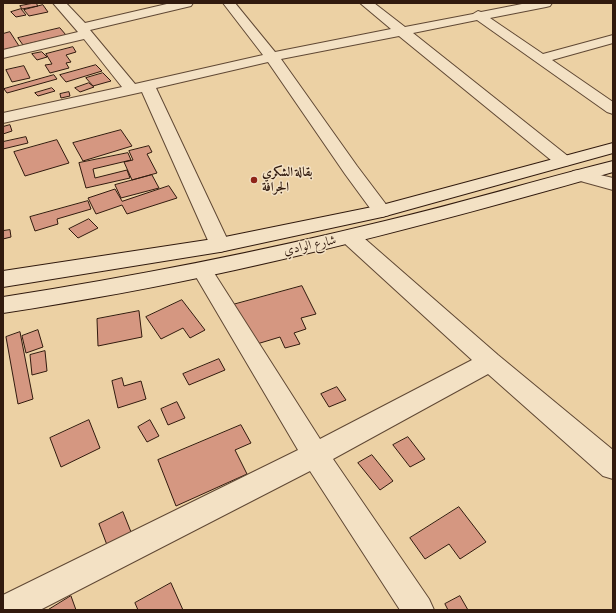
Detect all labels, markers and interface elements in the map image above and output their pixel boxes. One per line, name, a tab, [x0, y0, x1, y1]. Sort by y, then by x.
place label: بقالة الشكري الجرافة	[262, 165, 313, 196]
marker: بقالة الشكري الجرافة	[249, 175, 259, 185]
street label: شارع الوادي	[282, 233, 338, 259]

